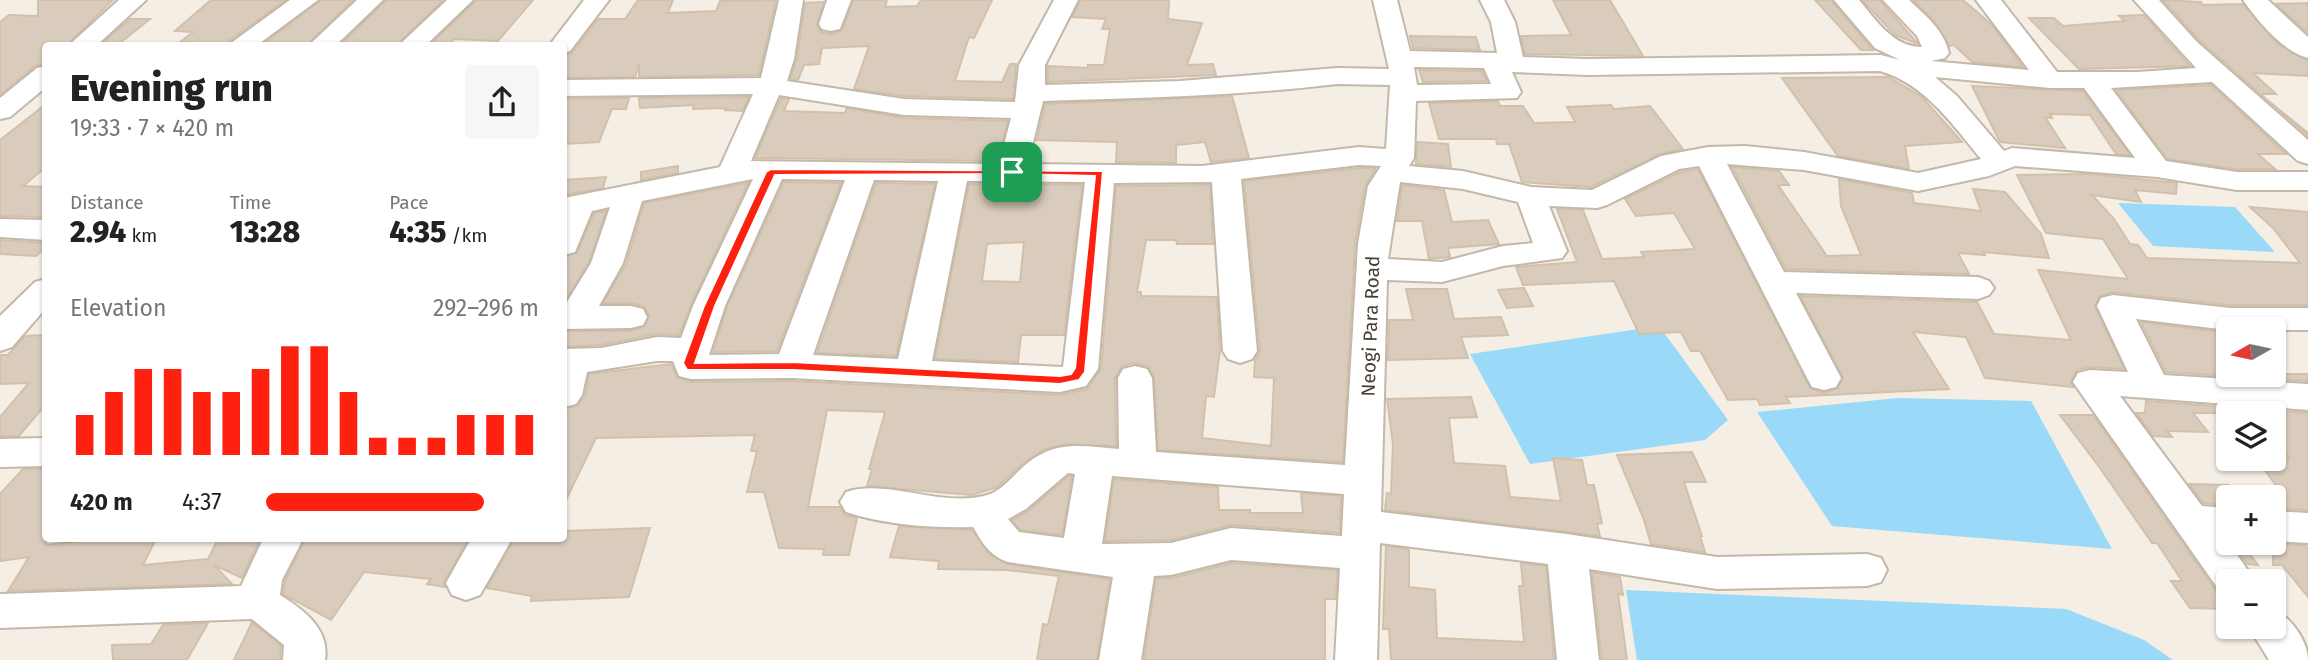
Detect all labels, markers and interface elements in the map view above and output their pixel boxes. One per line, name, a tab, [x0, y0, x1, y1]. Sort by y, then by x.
text: Evening run	[70, 65, 273, 111]
button: share	[465, 65, 539, 139]
text: 19:33 · 7 × 420 m	[70, 114, 234, 142]
pin	[982, 142, 1042, 202]
icon: arrive	[993, 153, 1031, 191]
text: Distance	[70, 191, 144, 214]
text: Time	[230, 191, 271, 214]
text: Pace	[389, 191, 429, 214]
text: 2.94	[70, 214, 126, 250]
text: 13:28	[230, 214, 300, 250]
text: 4:35	[389, 214, 446, 250]
text: km	[126, 224, 157, 247]
text: /km	[446, 224, 487, 247]
street label: Neogi Para Road	[1357, 255, 1384, 397]
text: Elevation	[70, 294, 166, 322]
text: 292–296 m	[433, 294, 539, 322]
north arrow	[2216, 317, 2286, 387]
map controls	[2216, 317, 2286, 639]
button: layers	[2216, 401, 2286, 471]
button: +	[2216, 485, 2286, 555]
text: 420 m	[70, 488, 133, 516]
text: 4:37	[182, 488, 222, 516]
button: −	[2216, 569, 2286, 639]

